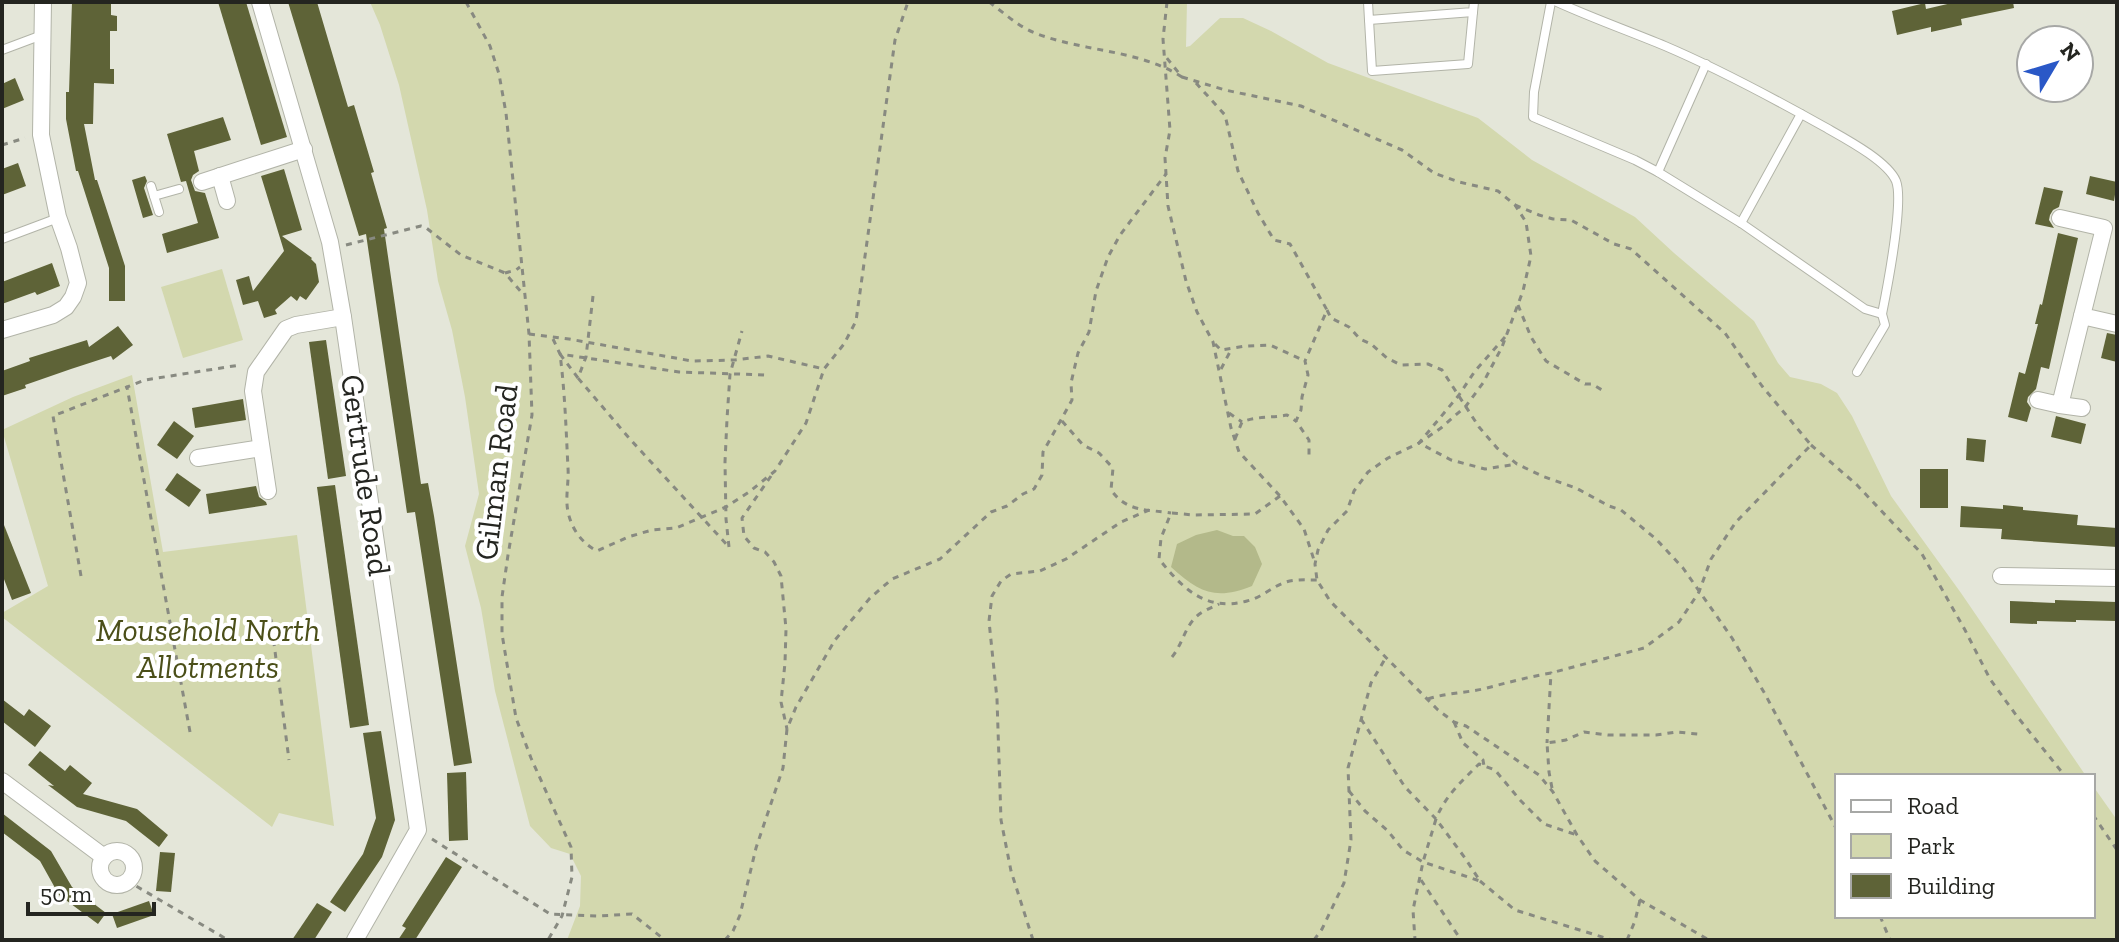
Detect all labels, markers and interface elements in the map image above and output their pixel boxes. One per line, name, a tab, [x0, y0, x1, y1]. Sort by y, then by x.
north arrow	[2015, 24, 2095, 104]
text: N	[2055, 37, 2086, 67]
street label: Gertrude Road	[333, 372, 399, 578]
street label: Gilman Road	[466, 381, 526, 562]
park label: Mousehold North Allotments	[96, 611, 320, 686]
legend	[1835, 774, 2095, 918]
text: Road	[1907, 791, 1959, 820]
text: Park	[1907, 831, 1955, 860]
scale bar	[28, 866, 154, 916]
text: Building	[1907, 871, 1995, 900]
text: 50 m	[40, 879, 93, 908]

